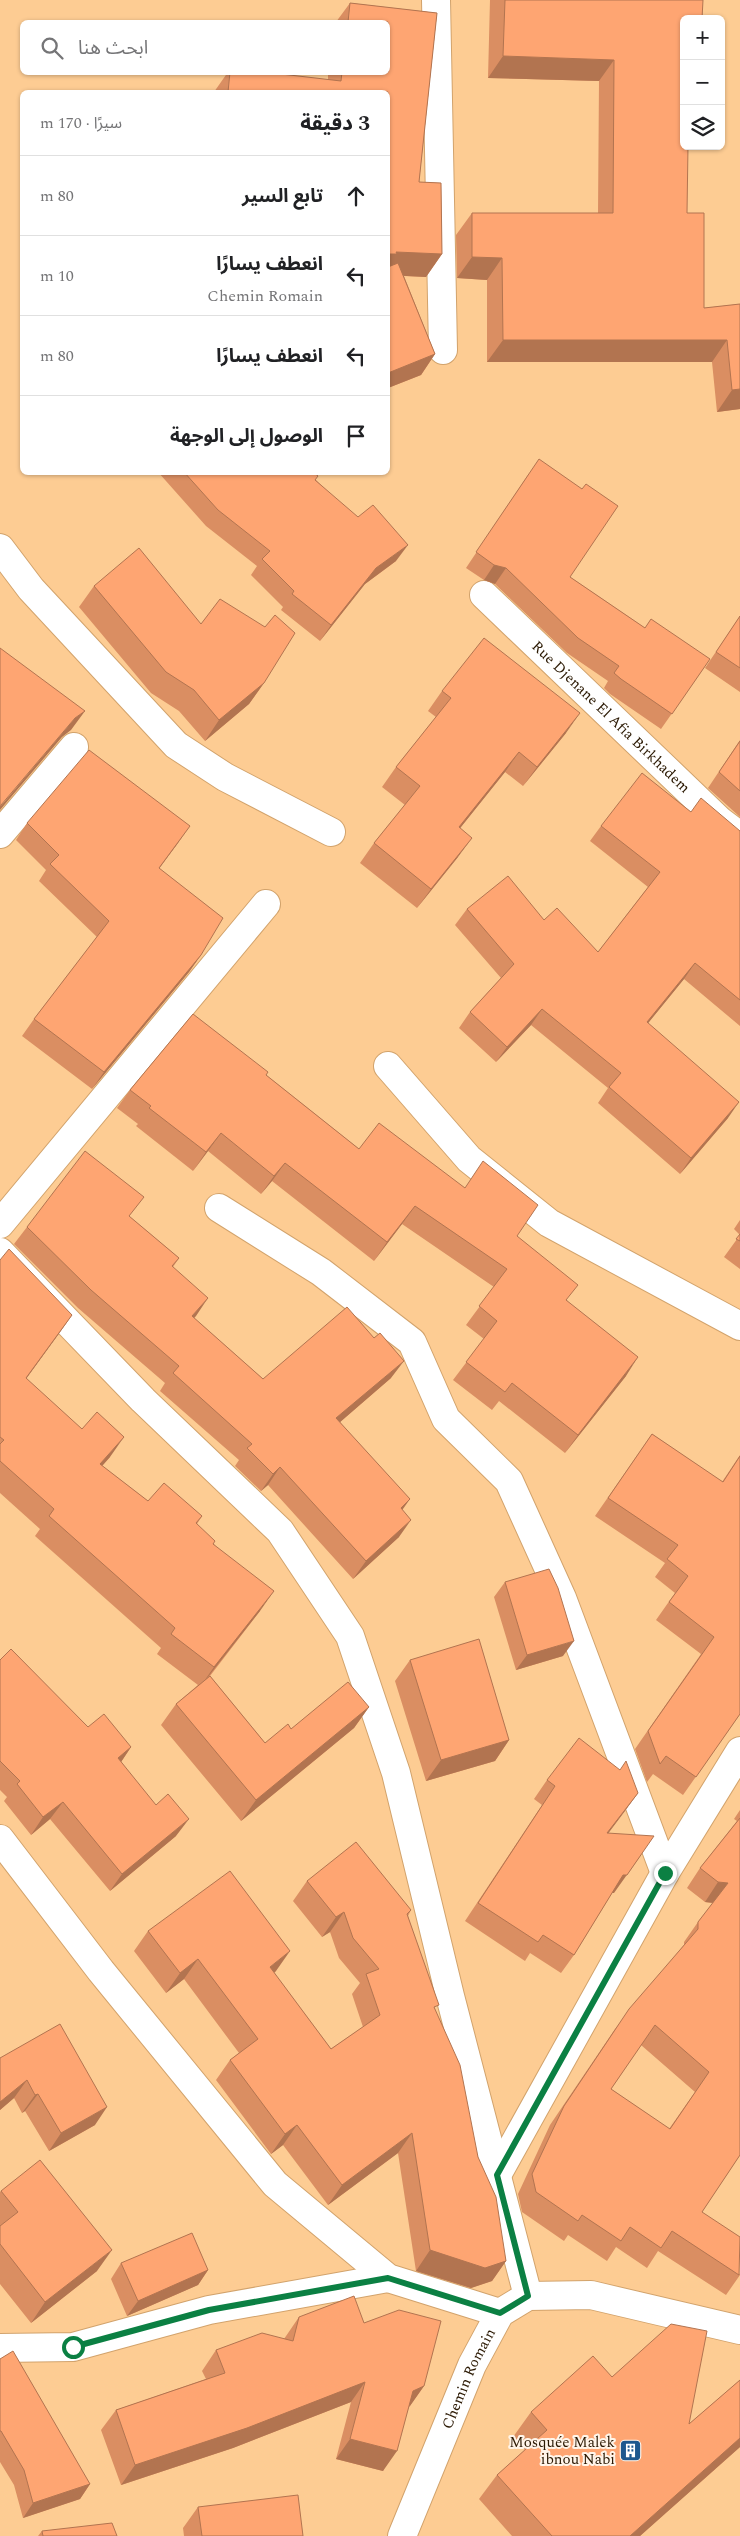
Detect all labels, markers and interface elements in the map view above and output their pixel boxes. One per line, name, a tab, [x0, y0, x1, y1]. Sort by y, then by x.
map controls	[680, 15, 725, 150]
button: +	[680, 15, 725, 60]
search box	[20, 20, 390, 75]
icon: search	[38, 34, 66, 62]
text: ابحث هنا	[78, 34, 148, 63]
button: −	[680, 60, 725, 105]
button: layers	[680, 105, 725, 150]
text: 3 دقيقة	[300, 108, 370, 140]
text: سيرًا · 170 m	[40, 111, 122, 135]
text: تابع السير	[242, 182, 323, 211]
icon: ahead	[342, 182, 370, 210]
text: 80 m	[40, 184, 74, 208]
text: انعطف يسارًا	[216, 250, 323, 279]
icon: left	[342, 262, 370, 290]
text: 10 m	[40, 264, 74, 288]
text: Chemin Romain	[207, 284, 323, 308]
text: انعطف يسارًا	[216, 342, 323, 371]
icon: left	[342, 342, 370, 370]
text: 80 m	[40, 344, 74, 368]
text: الوصول إلى الوجهة	[170, 422, 323, 451]
icon: arrive	[342, 422, 370, 450]
street label: Rue Djenane El Afia Birkhadem	[526, 635, 695, 799]
route end	[654, 1862, 677, 1885]
street label: Chemin Romain	[436, 2324, 502, 2433]
route start	[62, 2336, 85, 2359]
place label: Mosquée Malek ibnou Nabi	[509, 2431, 615, 2471]
building icon: Mosquée Malek ibnou Nabi	[619, 2439, 643, 2463]

